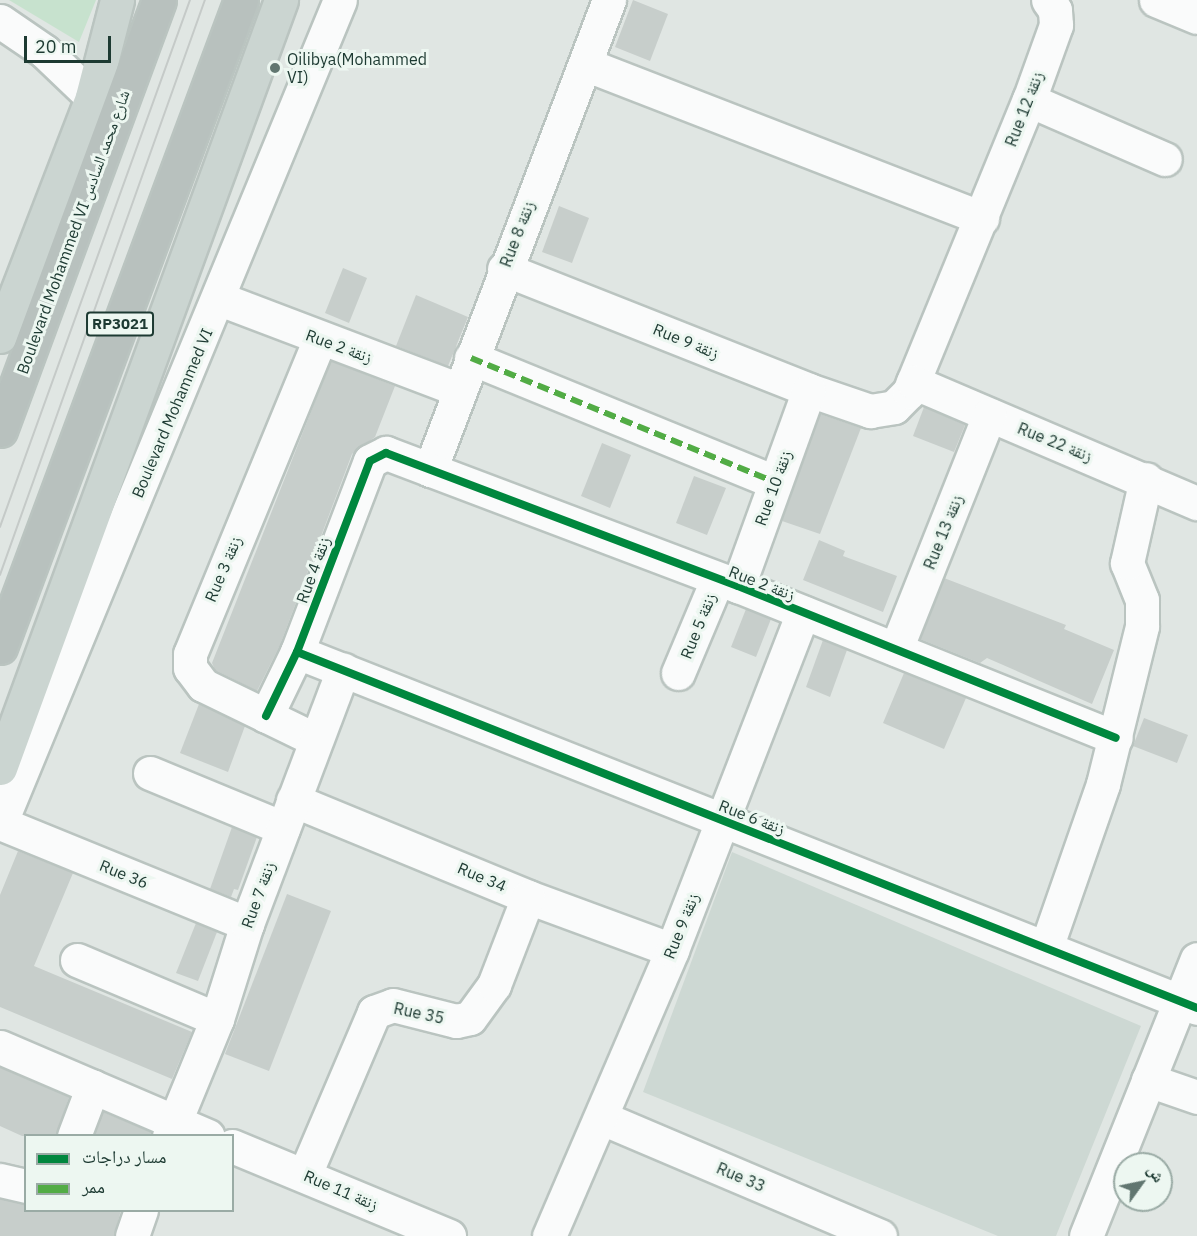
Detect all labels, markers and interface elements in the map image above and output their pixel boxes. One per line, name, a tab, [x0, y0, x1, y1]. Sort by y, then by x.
scale bar	[27, 24, 114, 62]
text: 20 m	[35, 35, 77, 58]
place label: Oilibya(Mohammed VI)	[287, 49, 427, 87]
marker: Oilibya(Mohammed VI)	[268, 61, 282, 75]
street label: Rue 12 زنقة	[1001, 69, 1047, 149]
street label: Boulevard Mohammed VI شارع محمد السادس	[13, 87, 133, 377]
street label: Rue 8 زنقة	[496, 198, 538, 270]
road number: RP3021	[86, 312, 154, 336]
street label: Rue 9 زنقة	[650, 319, 722, 363]
street label: Boulevard Mohammed VI	[128, 325, 216, 501]
street label: Rue 2 زنقة	[303, 325, 375, 367]
street label: Rue 22 زنقة	[1015, 418, 1095, 466]
street label: Rue 10 زنقة	[750, 448, 796, 528]
street label: Rue 13 زنقة	[919, 492, 967, 572]
street label: Rue 3 زنقة	[201, 533, 245, 605]
street label: Rue 4 زنقة	[292, 534, 334, 606]
street label: Rue 2 زنقة	[726, 562, 798, 604]
street label: Rue 5 زنقة	[676, 590, 720, 662]
street label: Rue 6 زنقة	[716, 796, 788, 838]
street label: Rue 36	[97, 856, 151, 892]
street label: Rue 34	[455, 858, 509, 896]
street label: Rue 7 زنقة	[237, 859, 279, 931]
street label: Rue 9 زنقة	[659, 890, 703, 962]
street label: Rue 35	[392, 998, 446, 1028]
legend	[24, 1134, 234, 1212]
text: مسار دراجات	[82, 1145, 166, 1168]
north arrow	[1113, 1152, 1173, 1212]
street label: Rue 33	[714, 1158, 768, 1196]
text: ش	[1143, 1161, 1169, 1186]
street label: Rue 11 زنقة	[301, 1166, 381, 1214]
text: ممر	[82, 1175, 105, 1198]

